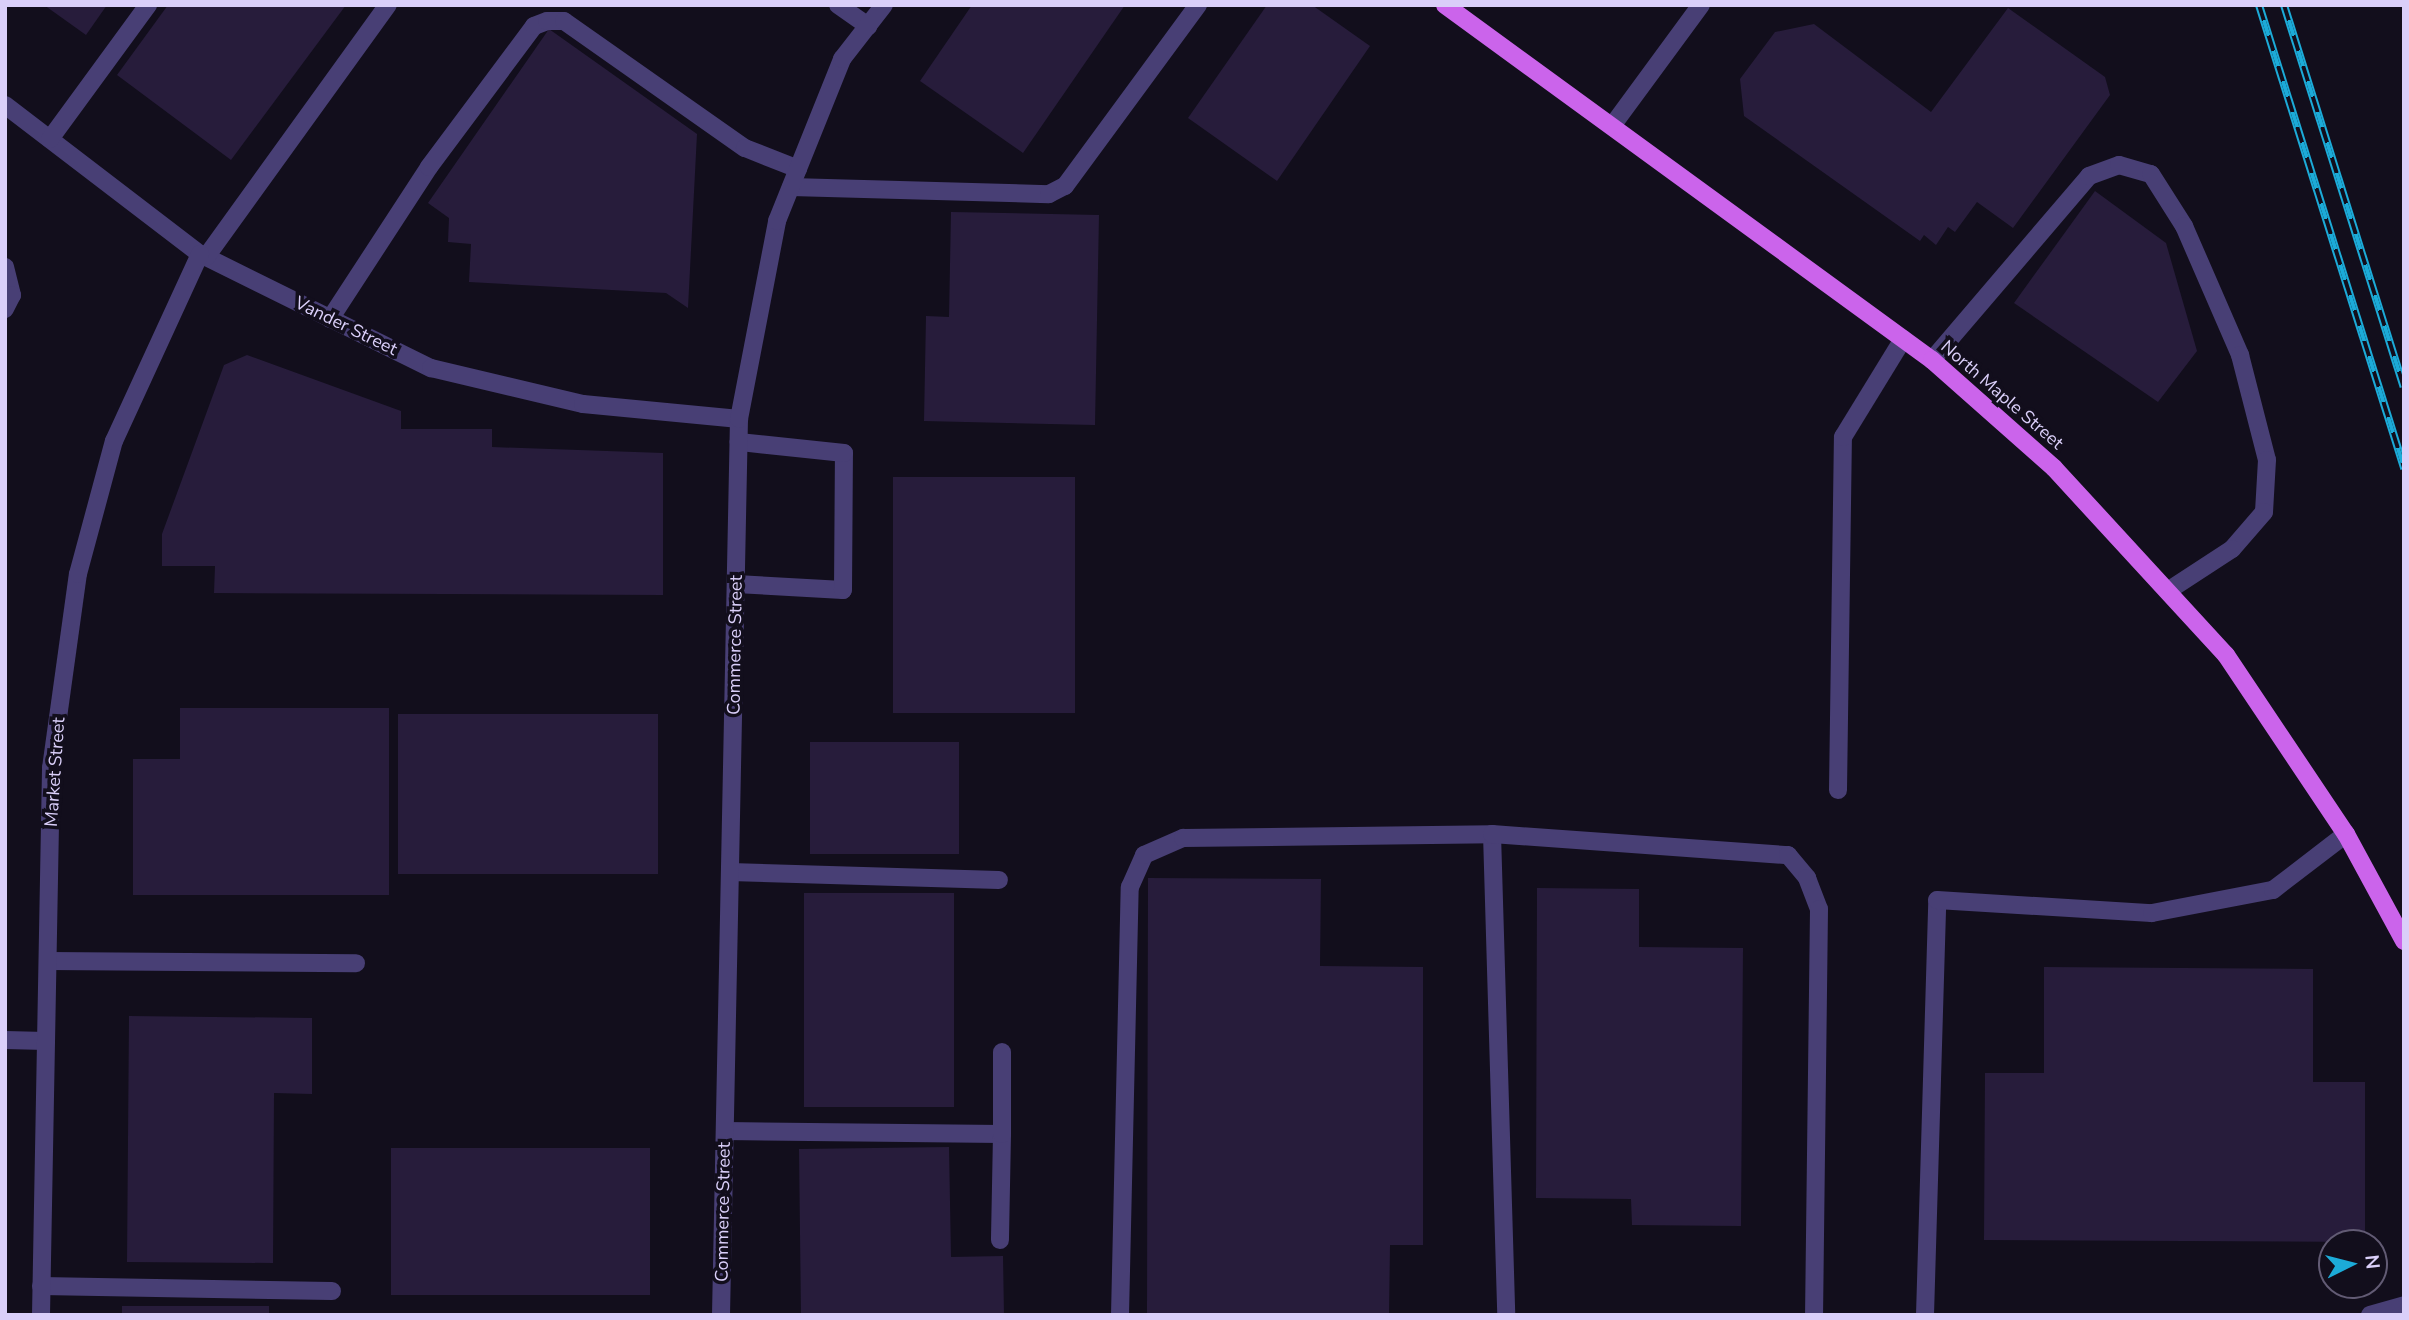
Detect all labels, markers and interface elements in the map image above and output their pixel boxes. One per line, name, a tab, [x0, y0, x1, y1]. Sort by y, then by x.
street label: Vander Street	[291, 292, 401, 360]
street label: North Maple Street	[1936, 336, 2068, 454]
street label: Commerce Street	[723, 575, 747, 715]
street label: Market Street	[40, 717, 70, 827]
street label: Commerce Street	[711, 1142, 735, 1282]
north arrow	[2318, 1229, 2388, 1299]
text: N	[2358, 1254, 2386, 1270]

